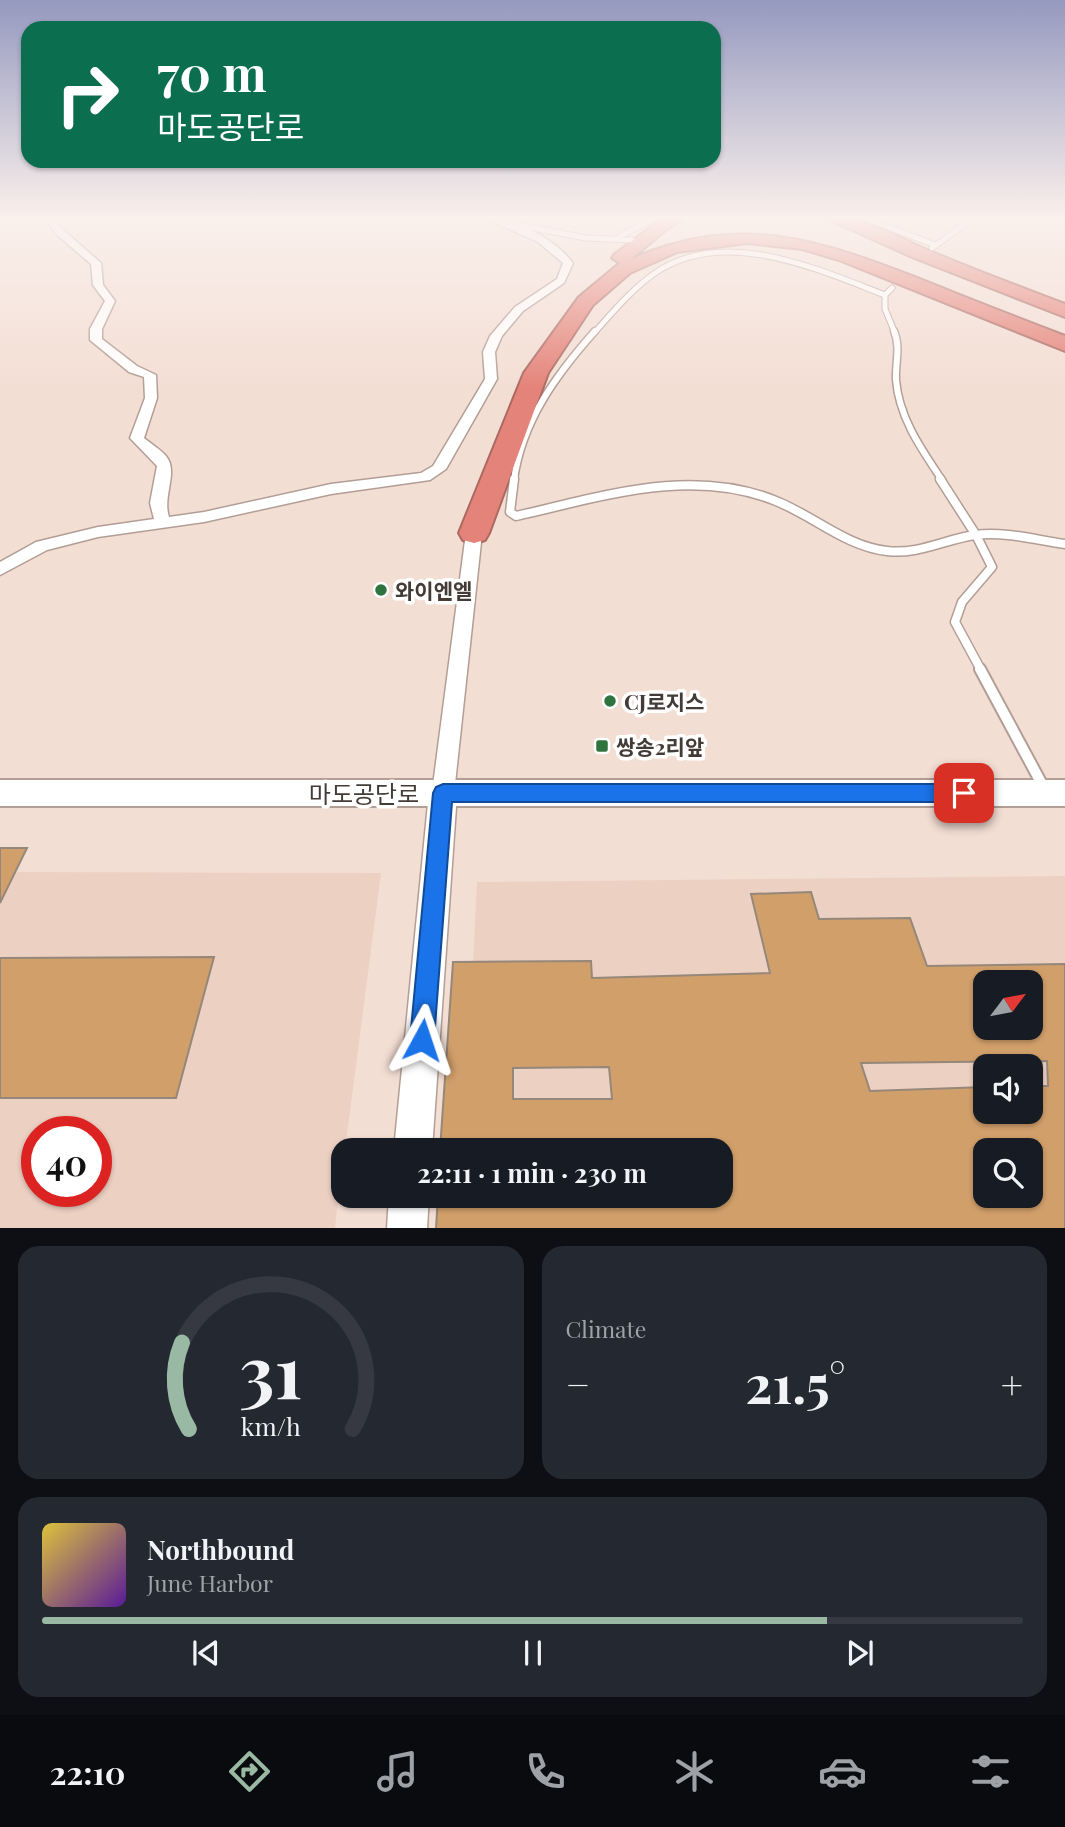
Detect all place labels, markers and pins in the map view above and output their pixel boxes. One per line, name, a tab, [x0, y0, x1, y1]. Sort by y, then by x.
place label: 와이엔엘	[395, 576, 472, 604]
marker: 와이엔엘	[373, 582, 389, 598]
place label: CJ로지스	[624, 687, 704, 715]
marker: CJ로지스	[602, 693, 618, 709]
place label: 쌍송2리앞	[616, 732, 704, 760]
marker: 쌍송2리앞	[594, 738, 610, 754]
pin	[934, 763, 994, 823]

